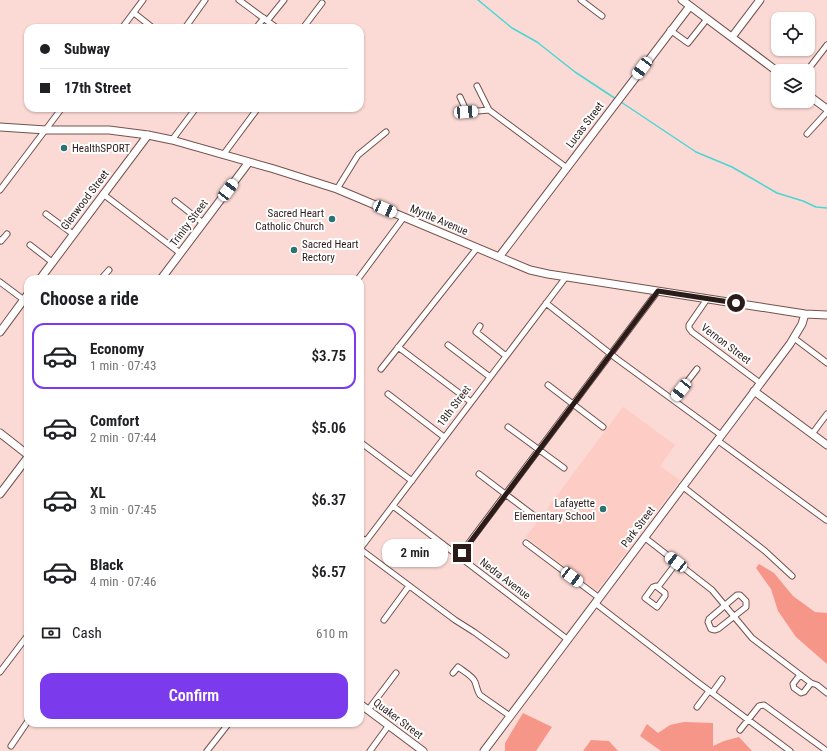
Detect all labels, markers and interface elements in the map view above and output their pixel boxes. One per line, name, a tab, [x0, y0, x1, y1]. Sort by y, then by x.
map controls	[771, 12, 815, 108]
button: locate	[771, 12, 815, 56]
text: Subway	[64, 40, 110, 58]
car	[630, 55, 654, 81]
button: layers	[771, 64, 815, 108]
text: 17th Street	[64, 79, 131, 97]
street label: Lucas Street	[564, 100, 606, 150]
car	[454, 105, 478, 119]
place label: HealthSPORT	[72, 142, 130, 155]
marker: HealthSPORT	[59, 143, 69, 153]
street label: Glenwood Street	[58, 168, 112, 232]
car	[216, 177, 240, 203]
street label: Trinity Street	[167, 197, 211, 249]
car	[372, 199, 398, 219]
street label: Myrtle Avenue	[408, 202, 470, 238]
place label: Sacred Heart Catholic Church	[255, 207, 324, 233]
marker: Sacred Heart Catholic Church	[327, 214, 337, 224]
place label: Sacred Heart Rectory	[302, 238, 359, 264]
marker: Sacred Heart Rectory	[289, 245, 299, 255]
text: Choose a ride	[40, 288, 139, 309]
route start	[727, 294, 745, 312]
street label: Vernon Street	[699, 321, 753, 367]
icon: car	[42, 338, 78, 374]
text: Economy	[90, 340, 144, 358]
text: $3.75	[312, 347, 346, 365]
text: 1 min · 07:43	[90, 358, 156, 373]
car	[669, 377, 693, 403]
street label: 18th Street	[434, 383, 474, 429]
icon: car	[42, 410, 78, 446]
text: Comfort	[90, 412, 139, 430]
text: $5.06	[312, 419, 346, 437]
text: 2 min · 07:44	[90, 430, 156, 445]
icon: car	[42, 482, 78, 518]
text: XL	[90, 484, 106, 502]
text: $6.37	[312, 491, 346, 509]
place label: Lafayette Elementary School	[514, 497, 595, 523]
text: 3 min · 07:45	[90, 502, 156, 517]
marker: Lafayette Elementary School	[598, 504, 608, 514]
street label: Park Street	[618, 504, 658, 550]
callout: 2 min	[382, 539, 448, 567]
route end	[453, 544, 471, 562]
text: 2 min	[401, 545, 429, 560]
car	[663, 550, 689, 574]
icon: car	[42, 554, 78, 590]
text: Black	[90, 556, 123, 574]
street label: Nedra Avenue	[477, 556, 533, 602]
text: $6.57	[312, 563, 346, 581]
car	[559, 565, 585, 589]
text: 4 min · 07:46	[90, 574, 156, 589]
icon: cash	[40, 622, 62, 644]
text: Cash	[72, 624, 102, 642]
text: 610 m	[316, 626, 348, 641]
button: Confirm	[40, 673, 348, 719]
street label: Quaker Street	[371, 696, 425, 742]

